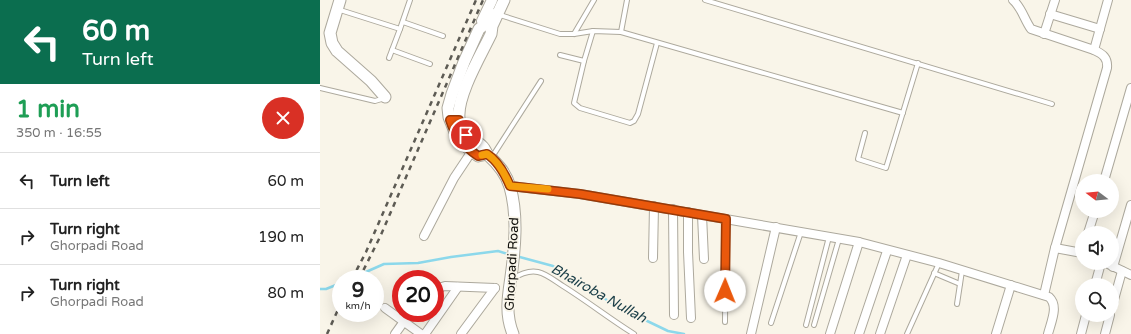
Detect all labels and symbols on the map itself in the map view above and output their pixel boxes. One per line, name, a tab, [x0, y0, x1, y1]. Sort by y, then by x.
pin	[449, 118, 483, 152]
north arrow	[1075, 174, 1119, 218]
street label: Ghorpadi Road	[502, 217, 522, 311]
water label: Bhairoba Nullah	[548, 260, 650, 327]
speed limit sign: 20	[392, 270, 444, 322]
position arrow	[704, 270, 746, 312]

